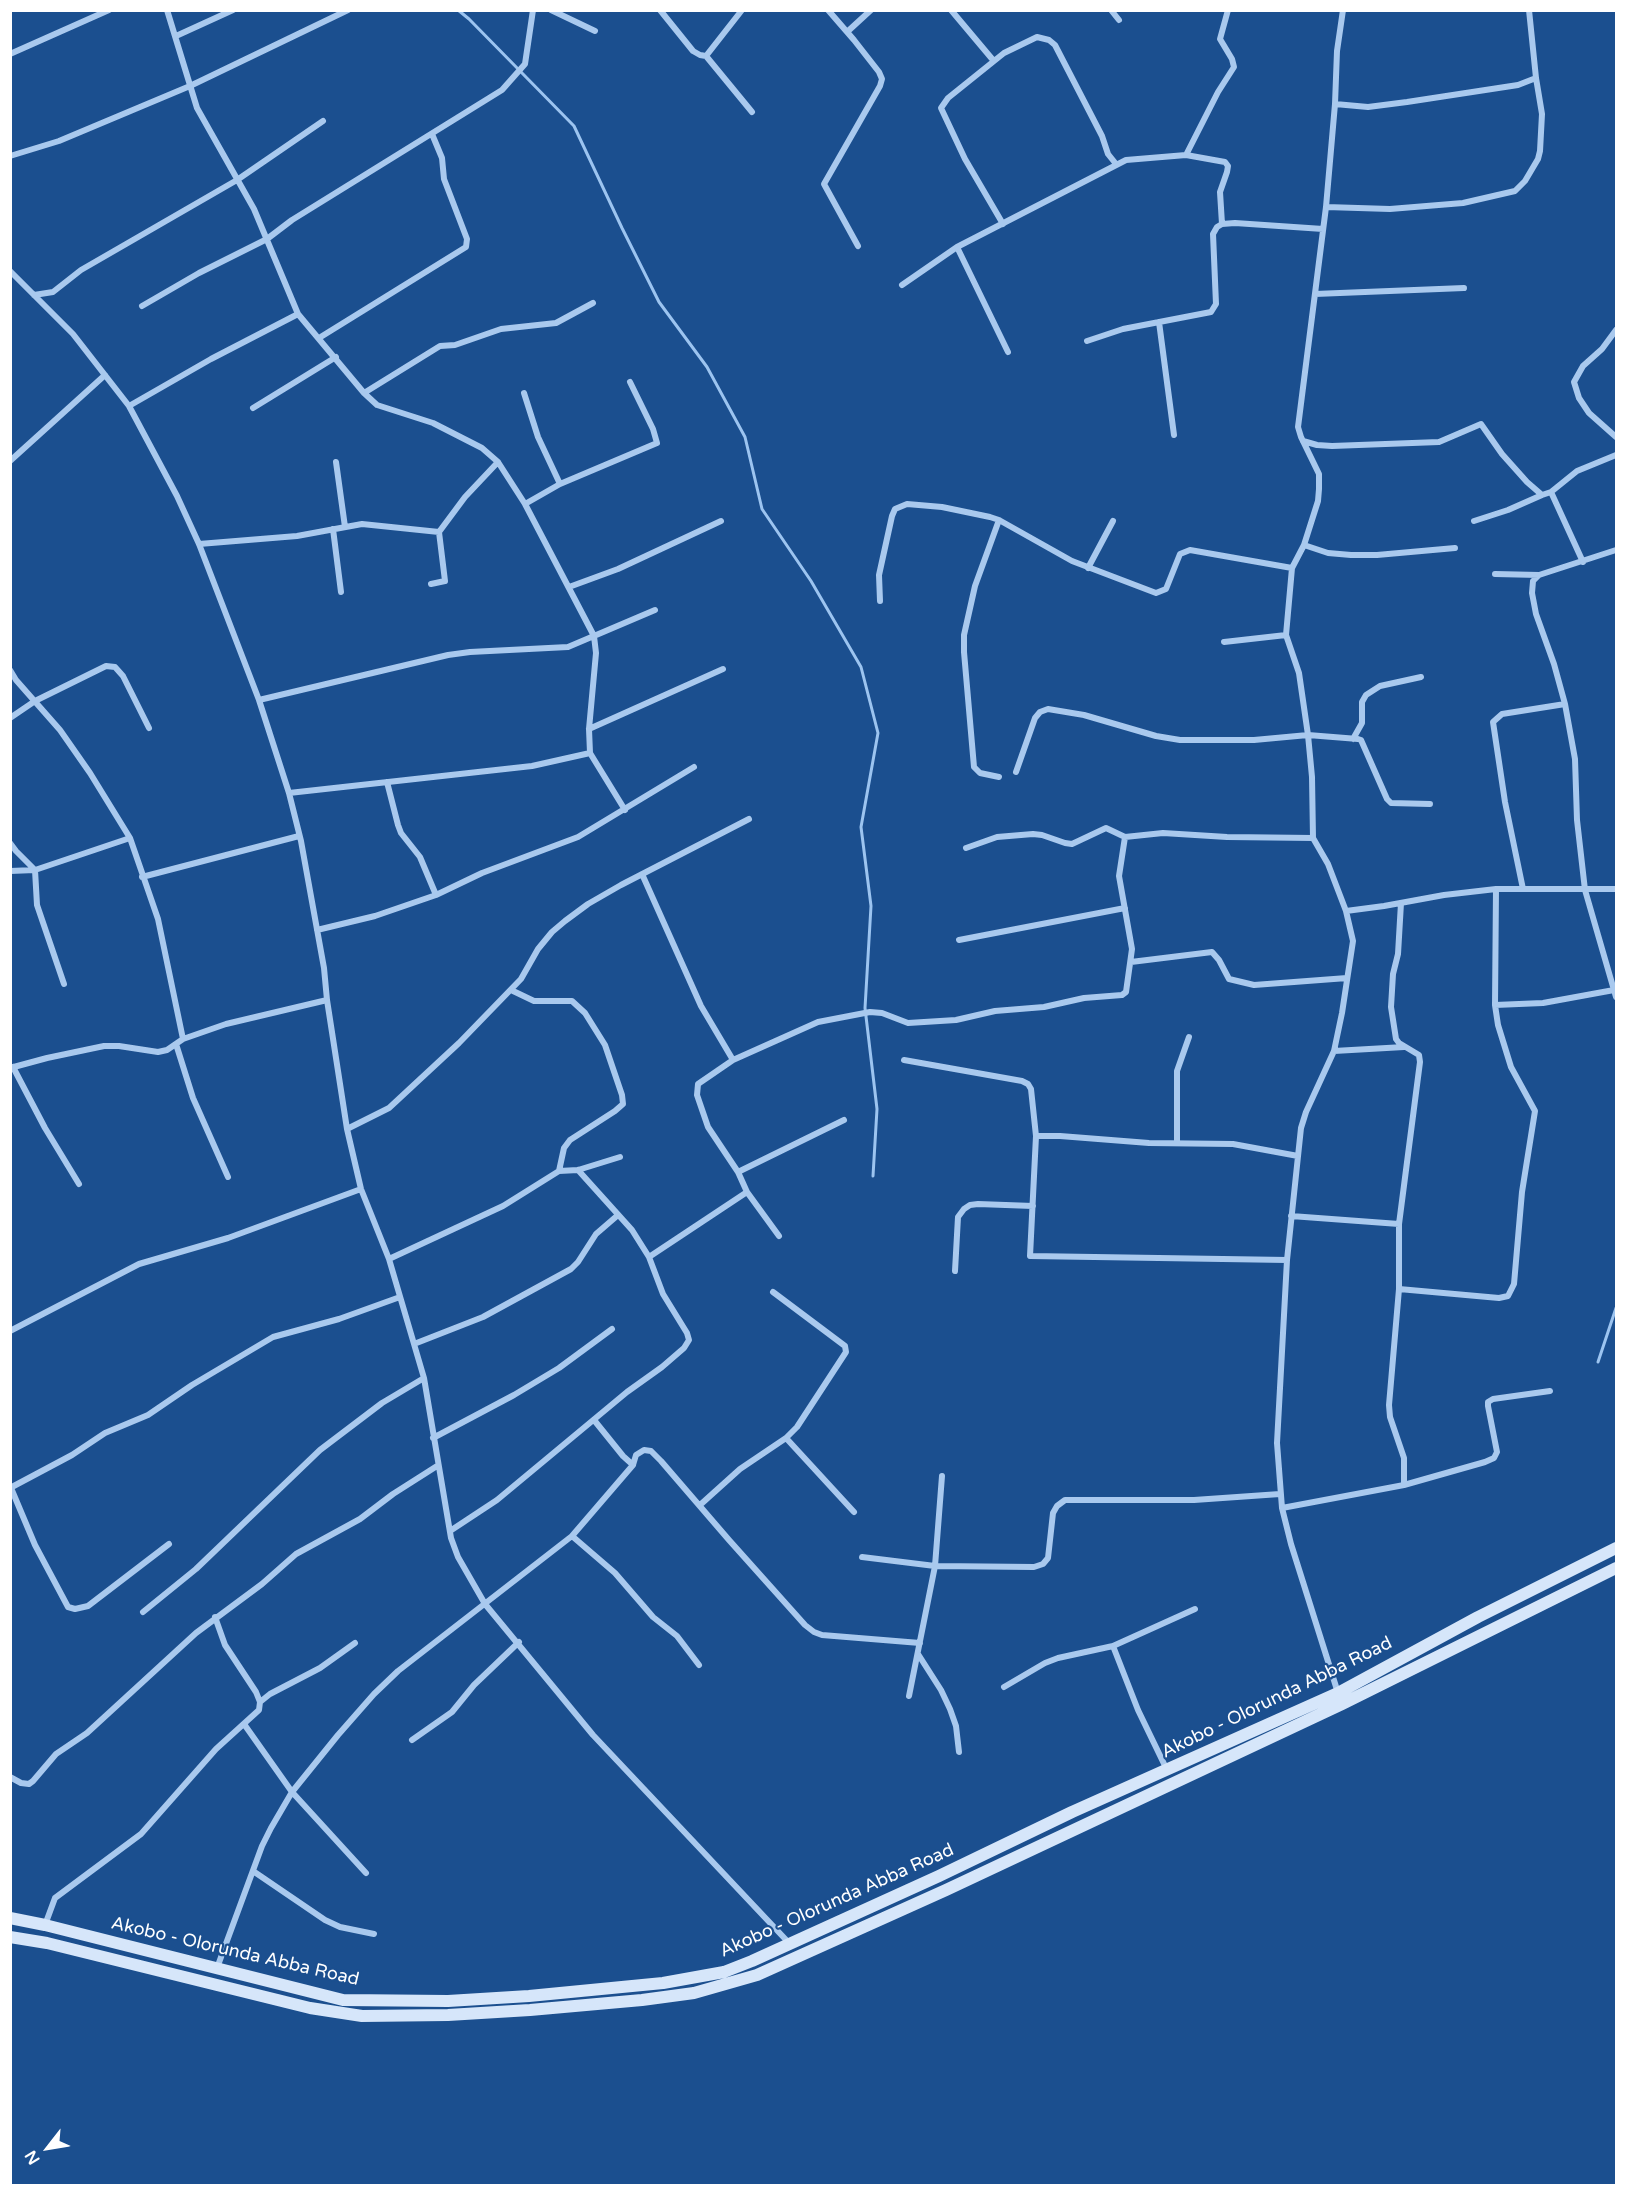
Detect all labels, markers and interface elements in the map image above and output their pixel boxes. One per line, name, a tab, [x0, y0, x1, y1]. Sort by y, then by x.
street label: Akobo - Olorunda Abba Road	[1158, 1633, 1396, 1763]
street label: Akobo - Olorunda Abba Road	[717, 1840, 957, 1962]
street label: Akobo - Olorunda Abba Road	[109, 1913, 361, 1991]
north arrow	[18, 2118, 78, 2178]
text: N	[21, 2147, 44, 2168]

